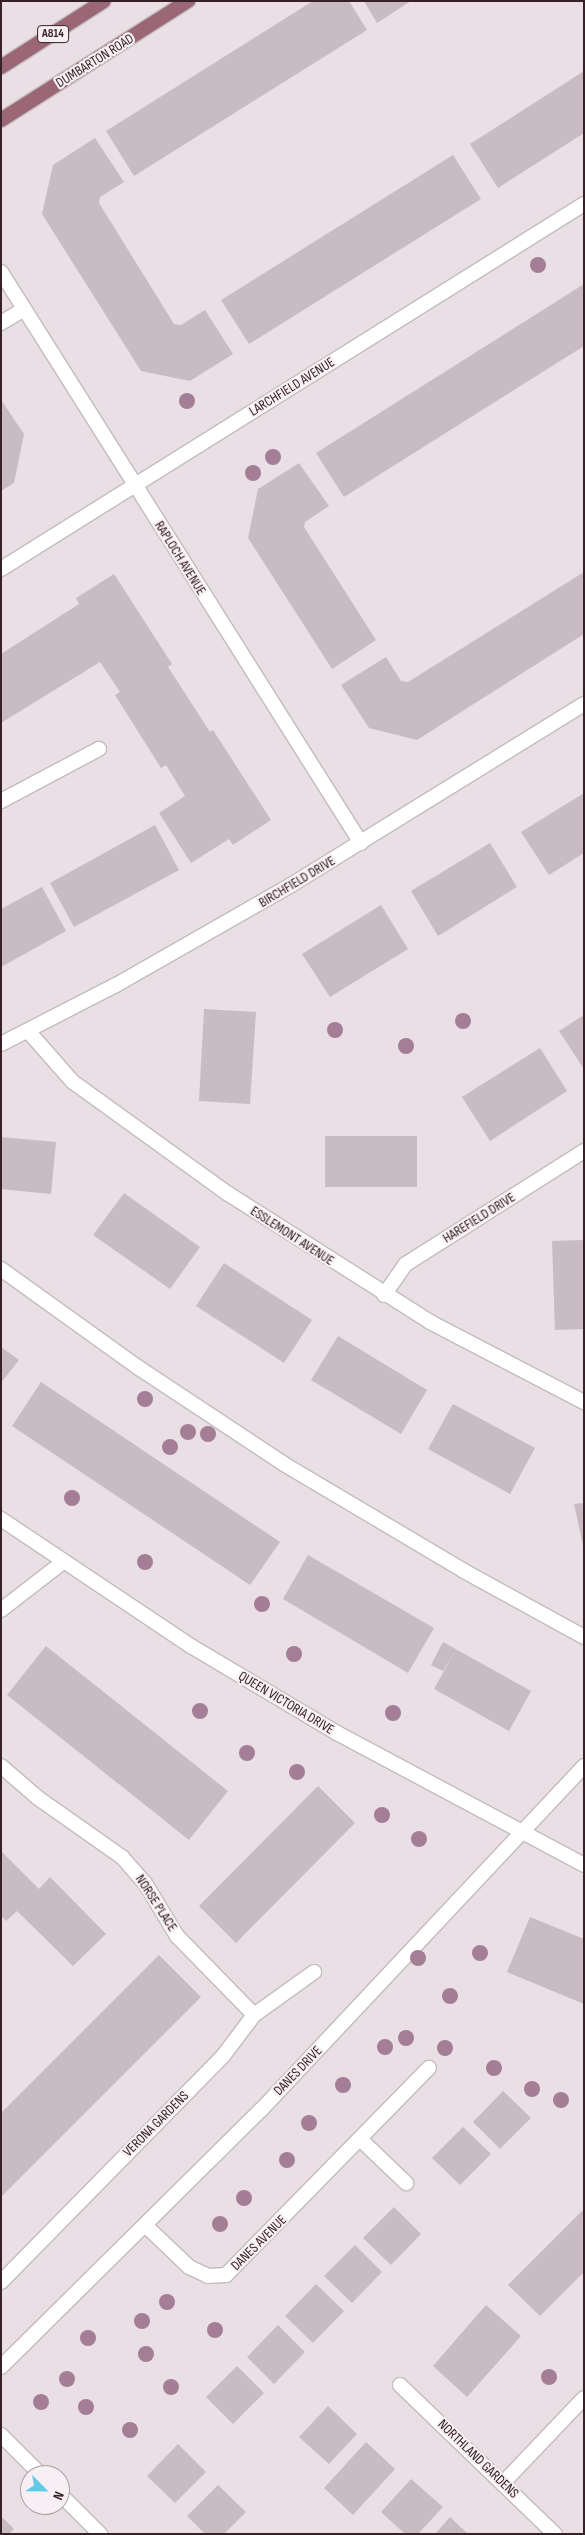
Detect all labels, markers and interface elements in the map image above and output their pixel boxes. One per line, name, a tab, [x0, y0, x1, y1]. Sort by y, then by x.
road number: A814	[37, 24, 69, 44]
street label: DUMBARTON ROAD	[53, 30, 137, 92]
street label: LARCHFIELD AVENUE	[246, 354, 338, 420]
street label: RAPLOCH AVENUE	[151, 518, 209, 598]
street label: BIRCHFIELD DRIVE	[256, 853, 338, 911]
street label: HAREFIELD DRIVE	[440, 1189, 518, 1247]
street label: ESSLEMONT AVENUE	[247, 1203, 337, 1269]
street label: QUEEN VICTORIA DRIVE	[235, 1668, 337, 1738]
street label: NORSE PLACE	[131, 1872, 181, 1934]
street label: DANES DRIVE	[270, 2043, 326, 2099]
street label: VERONA GARDENS	[120, 2088, 192, 2160]
street label: DANES AVENUE	[228, 2212, 290, 2274]
street label: NORTHLAND GARDENS	[434, 2416, 522, 2502]
north arrow	[20, 2465, 70, 2515]
text: N	[49, 2489, 68, 2502]

